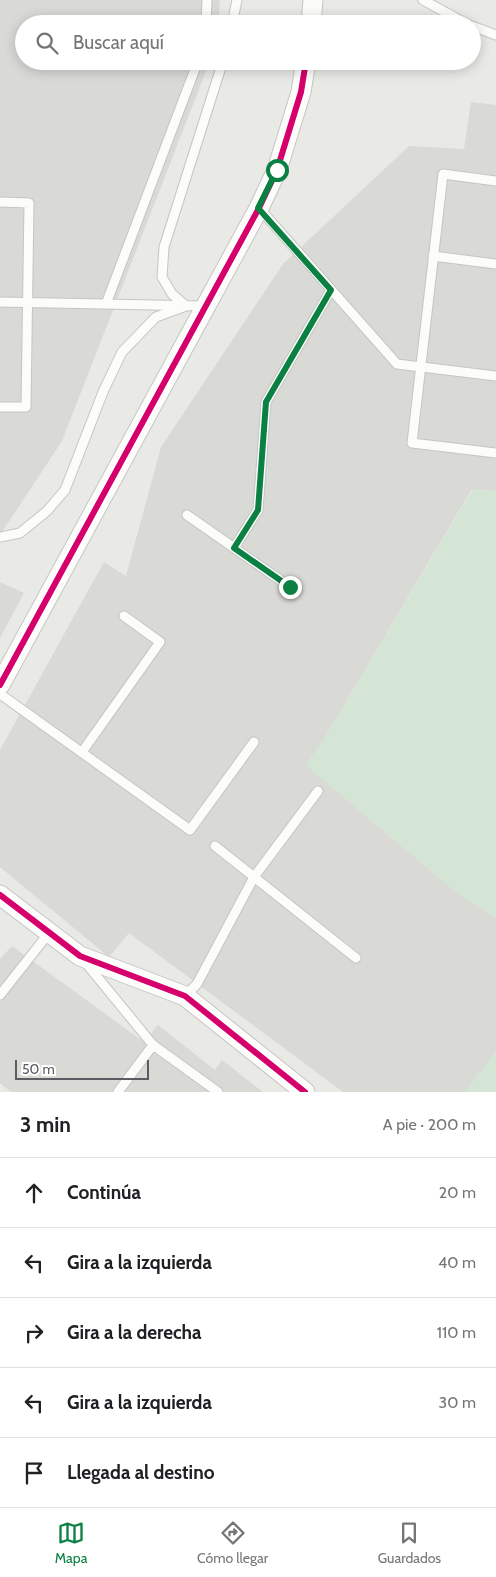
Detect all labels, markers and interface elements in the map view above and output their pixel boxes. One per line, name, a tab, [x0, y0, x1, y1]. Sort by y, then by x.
search box	[15, 15, 481, 70]
icon: search	[33, 29, 61, 57]
text: Buscar aquí	[73, 31, 164, 54]
route start	[266, 159, 289, 182]
route end	[279, 576, 302, 599]
scale bar	[15, 1057, 149, 1080]
text: 50 m	[22, 1060, 55, 1078]
text: 3 min	[20, 1112, 71, 1137]
text: A pie · 200 m	[383, 1115, 476, 1134]
icon: ahead	[20, 1179, 48, 1207]
text: Continúa	[67, 1181, 141, 1204]
text: 20 m	[439, 1183, 476, 1202]
icon: left	[20, 1249, 48, 1277]
text: Gira a la izquierda	[67, 1251, 212, 1274]
text: 40 m	[438, 1253, 476, 1272]
icon: right	[20, 1319, 48, 1347]
text: Gira a la derecha	[67, 1321, 202, 1344]
text: 110 m	[437, 1323, 476, 1342]
icon: left	[20, 1389, 48, 1417]
text: Gira a la izquierda	[67, 1391, 212, 1414]
text: 30 m	[439, 1393, 476, 1412]
icon: arrive	[20, 1459, 48, 1487]
text: Llegada al destino	[67, 1461, 214, 1484]
tab: Mapa	[55, 1519, 87, 1567]
tab: Cómo llegar	[197, 1519, 268, 1567]
tab: Guardados	[378, 1519, 441, 1567]

